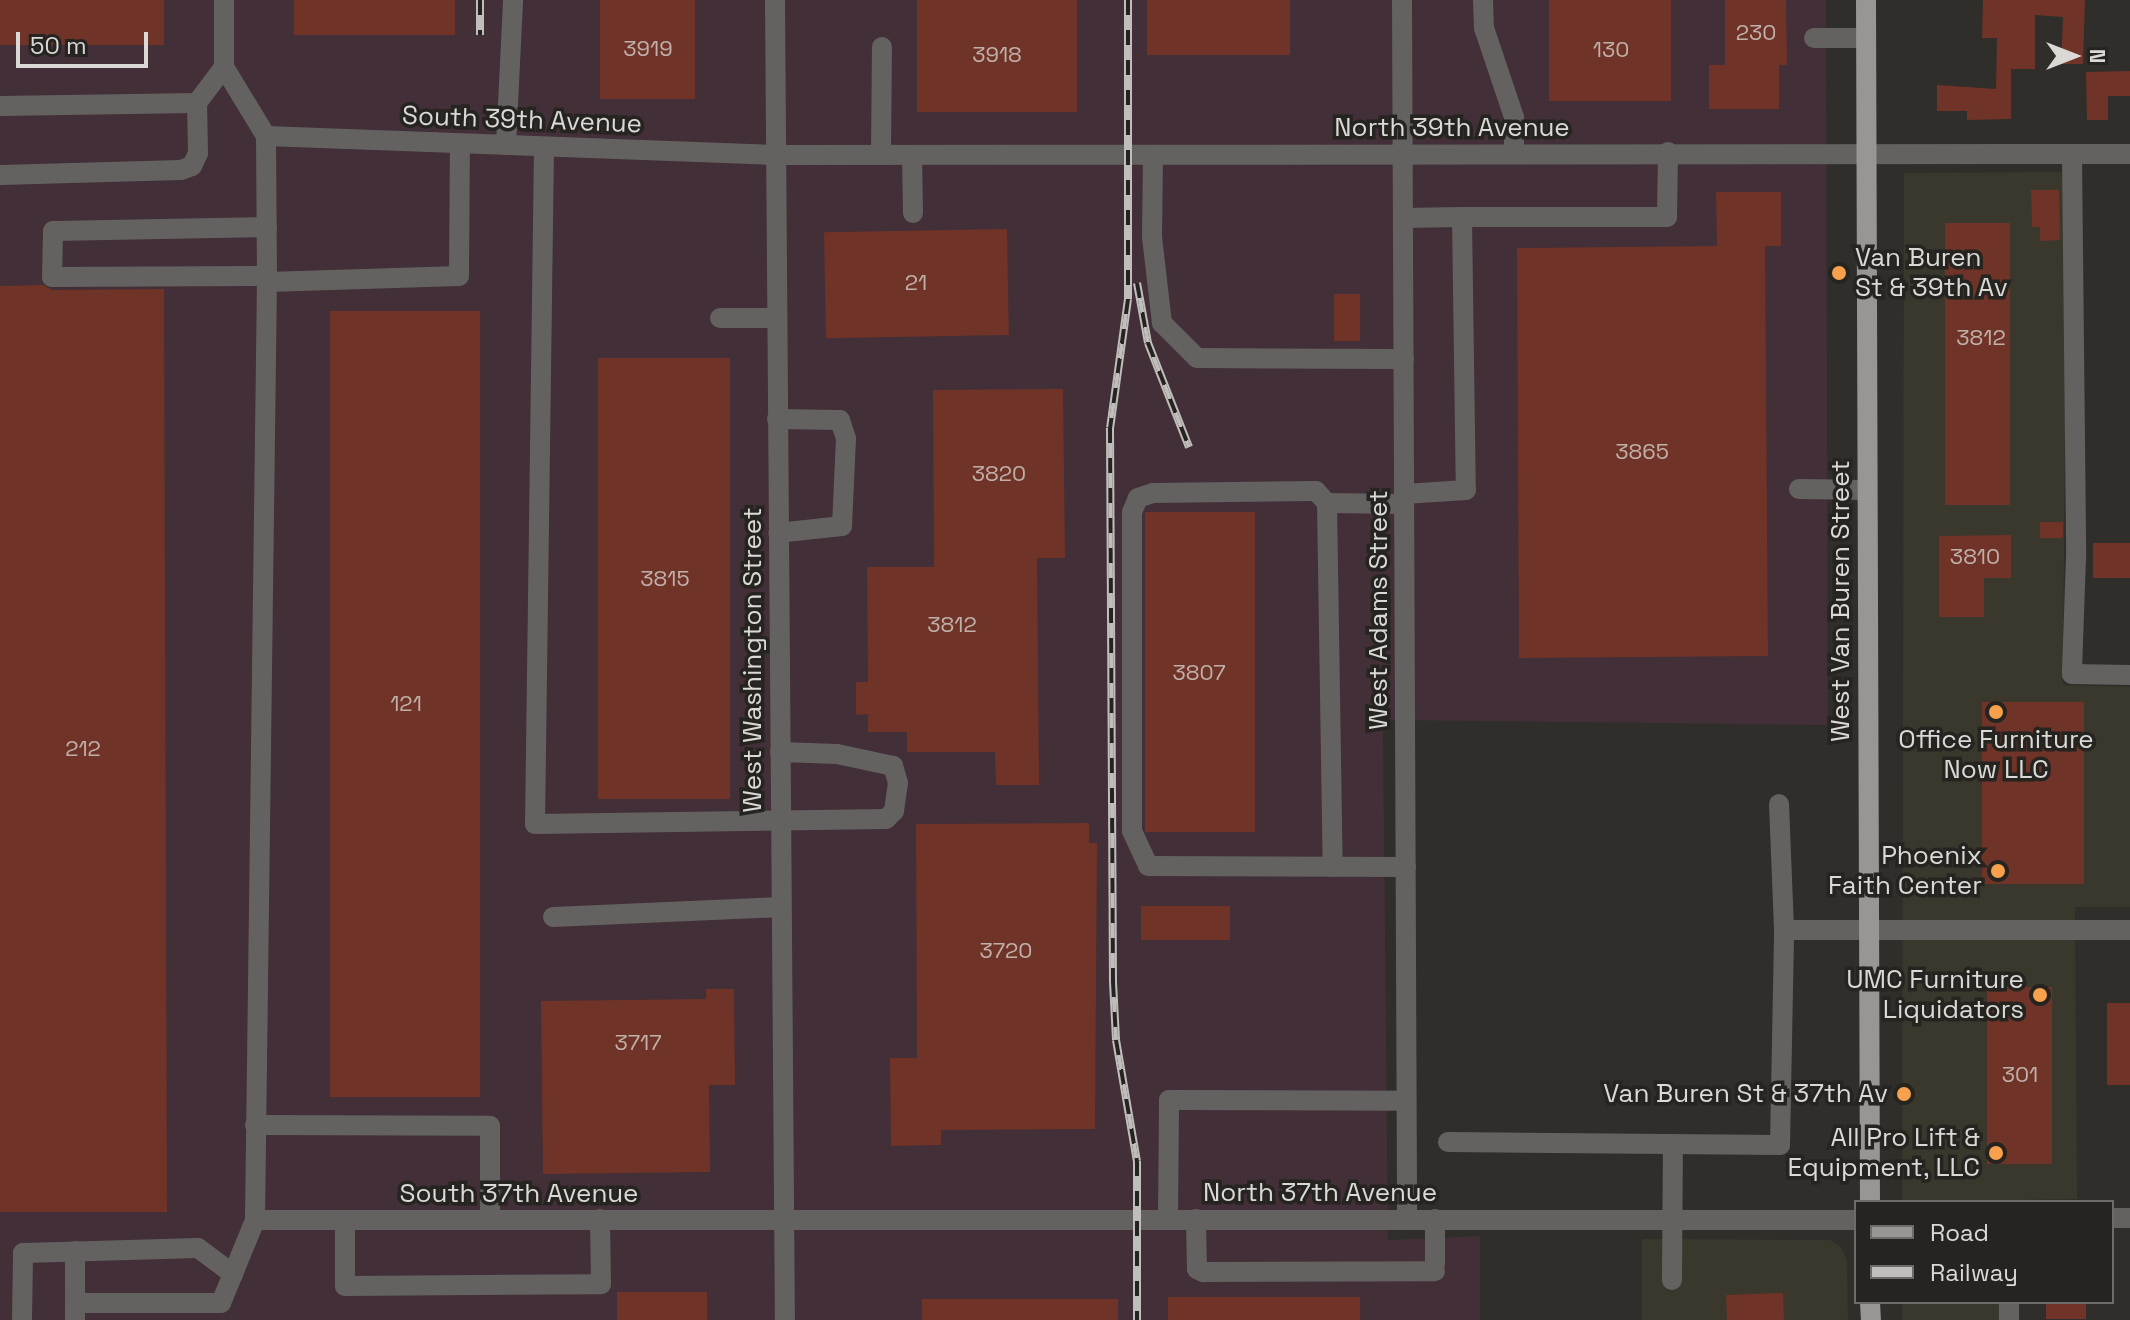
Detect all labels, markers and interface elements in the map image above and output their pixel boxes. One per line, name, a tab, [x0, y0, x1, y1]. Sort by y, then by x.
scale bar	[20, 16, 152, 66]
north arrow	[2034, 16, 2114, 96]
house number: 230	[1736, 20, 1776, 46]
text: 50 m	[30, 30, 87, 61]
house number: 3919	[623, 36, 673, 62]
house number: 130	[1593, 37, 1629, 63]
house number: 3918	[972, 42, 1022, 68]
text: N	[2084, 49, 2112, 63]
street label: South 39th Avenue	[401, 100, 643, 140]
street label: North 39th Avenue	[1334, 112, 1570, 144]
place label: Van Buren St & 39th Av	[1855, 242, 2008, 304]
marker: Van Buren St & 39th Av	[1830, 264, 1848, 282]
house number: 21	[905, 270, 927, 296]
house number: 3812	[1956, 325, 2006, 351]
house number: 3865	[1615, 439, 1669, 465]
street label: West Van Buren Street	[1825, 460, 1857, 742]
house number: 3820	[972, 461, 1026, 487]
street label: West Adams Street	[1363, 490, 1395, 730]
street label: West Washington Street	[737, 507, 769, 813]
house number: 3810	[1950, 544, 2000, 570]
house number: 3815	[640, 566, 690, 592]
house number: 3812	[927, 612, 977, 638]
house number: 3807	[1172, 660, 1226, 686]
house number: 121	[390, 691, 422, 717]
marker: Office Furniture Now LLC	[1987, 703, 2005, 721]
place label: Office Furniture Now LLC	[1898, 724, 2094, 786]
house number: 212	[65, 736, 101, 762]
place label: Phoenix Faith Center	[1828, 840, 1982, 902]
marker: Phoenix Faith Center	[1989, 862, 2007, 880]
house number: 3720	[980, 938, 1032, 964]
place label: UMC Furniture Liquidators	[1846, 964, 2024, 1026]
marker: UMC Furniture Liquidators	[2031, 986, 2049, 1004]
house number: 3717	[614, 1030, 662, 1056]
house number: 301	[2002, 1062, 2038, 1088]
place label: Van Buren St & 37th Av	[1603, 1078, 1888, 1110]
marker: Van Buren St & 37th Av	[1895, 1085, 1913, 1103]
place label: All Pro Lift & Equipment, LLC	[1787, 1122, 1980, 1184]
marker: All Pro Lift & Equipment, LLC	[1987, 1144, 2005, 1162]
street label: North 37th Avenue	[1203, 1177, 1437, 1209]
street label: South 37th Avenue	[399, 1178, 639, 1210]
legend	[1854, 1200, 2114, 1304]
text: Road	[1930, 1217, 1989, 1248]
text: Railway	[1930, 1257, 2018, 1288]

